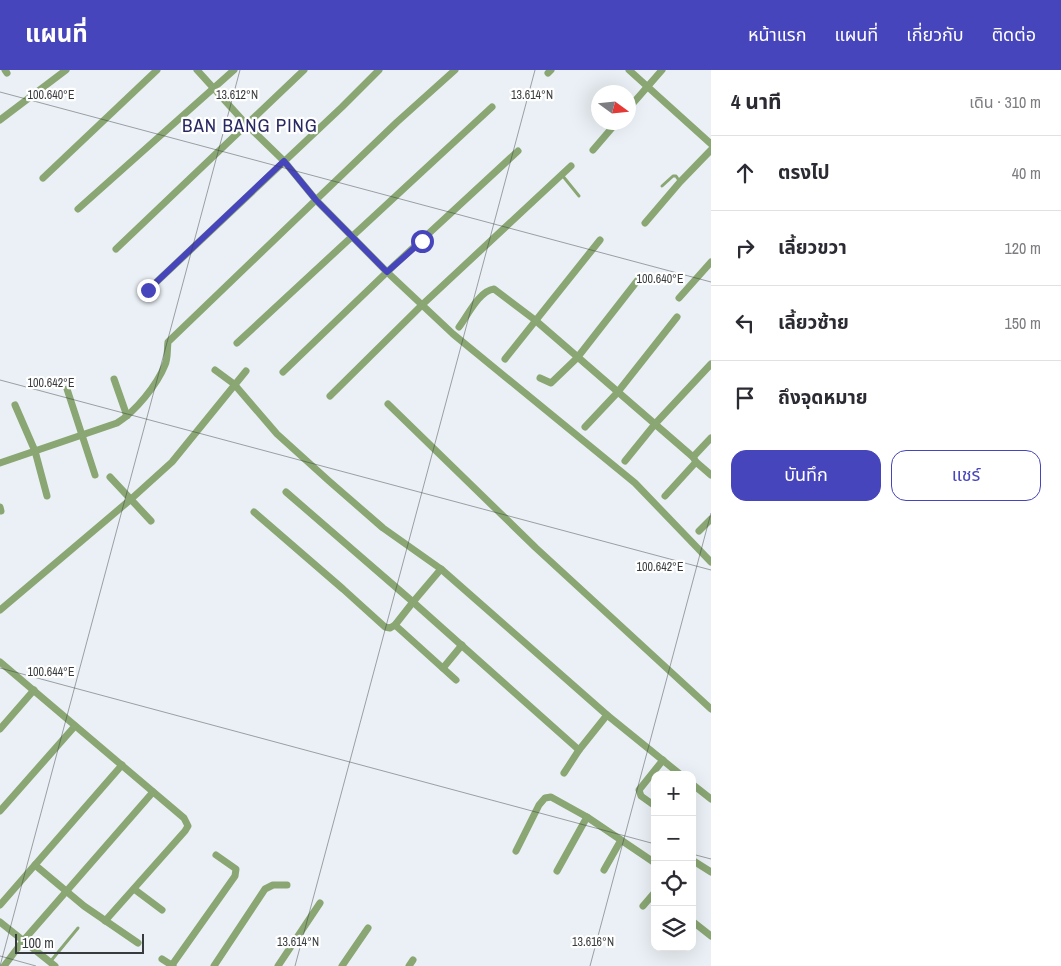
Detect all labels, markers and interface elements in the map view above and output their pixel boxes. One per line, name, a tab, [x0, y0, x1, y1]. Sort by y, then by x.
text: แผนที่	[25, 17, 88, 49]
text: หน้าแรก	[748, 22, 806, 47]
text: แผนที่	[834, 22, 878, 47]
text: เกี่ยวกับ	[906, 22, 964, 47]
text: ติดต่อ	[992, 22, 1036, 47]
north arrow	[591, 85, 636, 130]
text: 100.640°E	[28, 87, 74, 103]
text: 13.612°N	[216, 87, 258, 103]
text: 13.614°N	[511, 87, 553, 103]
text: 4 นาที	[731, 87, 782, 116]
text: เดิน · 310 m	[969, 91, 1041, 113]
district label: BAN BANG PING	[182, 112, 318, 138]
icon: ahead	[731, 159, 759, 187]
text: ตรงไป	[778, 159, 830, 185]
text: 40 m	[1012, 162, 1041, 184]
route start	[411, 230, 434, 253]
icon: right	[731, 234, 759, 262]
text: เลี้ยวขวา	[778, 234, 847, 260]
text: 120 m	[1005, 237, 1041, 259]
text: 100.640°E	[637, 271, 683, 287]
route end	[137, 279, 160, 302]
icon: left	[731, 309, 759, 337]
text: เลี้ยวซ้าย	[778, 309, 849, 335]
text: 150 m	[1005, 312, 1041, 334]
text: 100.642°E	[28, 375, 74, 391]
icon: arrive	[731, 384, 759, 412]
text: ถึงจุดหมาย	[778, 384, 868, 410]
button: บันทึก	[731, 450, 881, 501]
button: แชร์	[891, 450, 1041, 501]
text: 100.642°E	[637, 559, 683, 575]
text: 100.644°E	[28, 664, 74, 680]
map controls	[651, 771, 696, 951]
button: +	[651, 771, 696, 816]
button: −	[651, 816, 696, 861]
button: locate	[651, 861, 696, 906]
button: layers	[651, 906, 696, 951]
scale bar	[15, 931, 144, 954]
text: 100 m	[22, 934, 54, 952]
text: 13.614°N	[277, 934, 319, 950]
text: 13.616°N	[572, 934, 614, 950]

